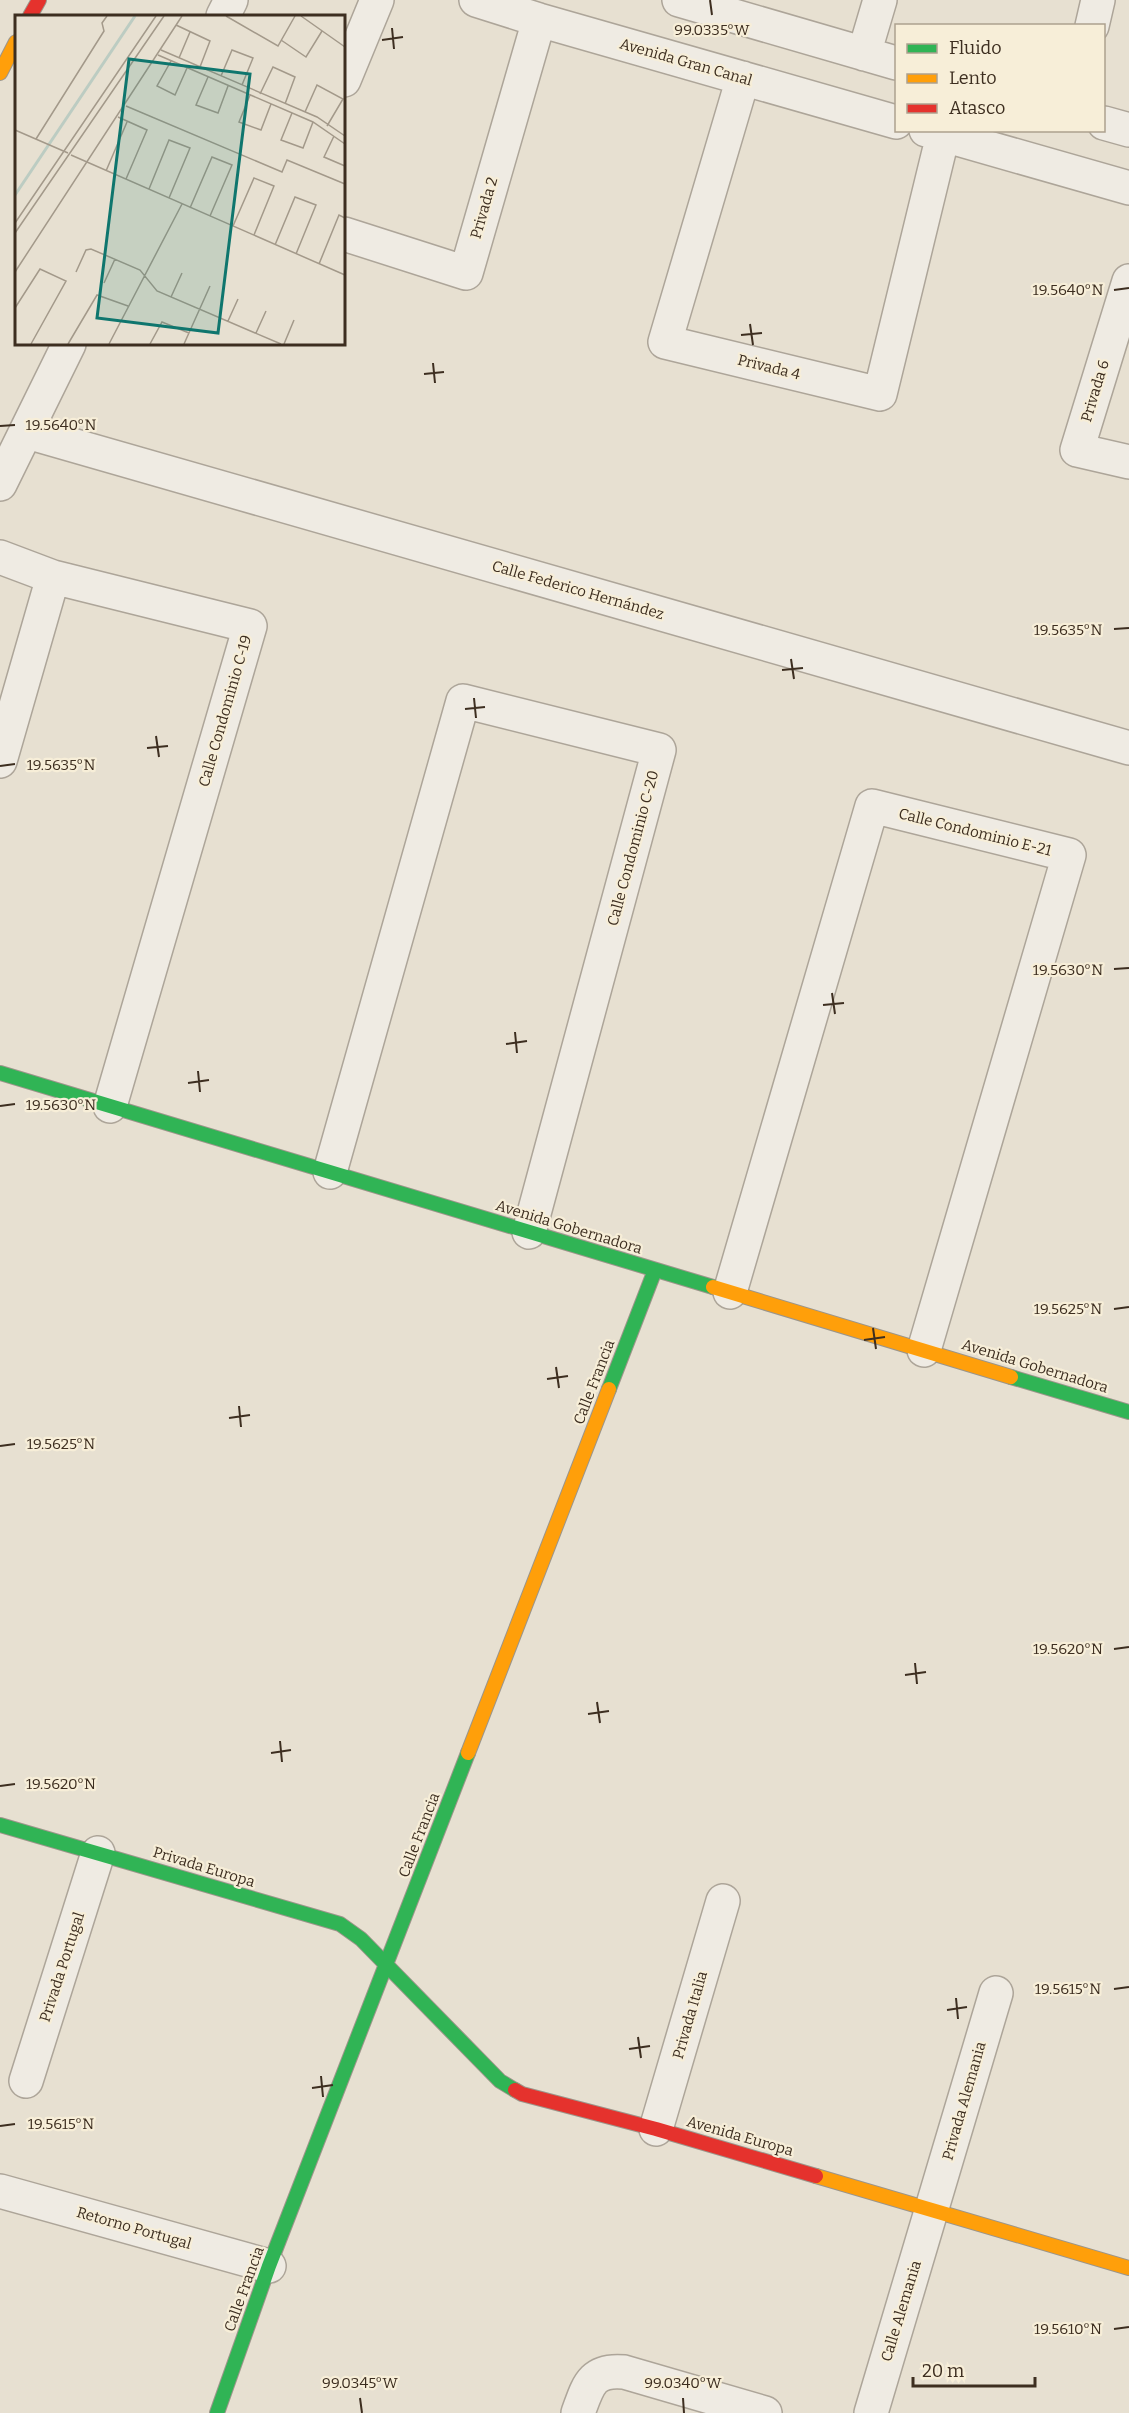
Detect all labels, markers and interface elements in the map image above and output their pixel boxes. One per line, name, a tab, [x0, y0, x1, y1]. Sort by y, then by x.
inset map	[15, 15, 345, 345]
text: 99.0335°W	[674, 21, 750, 39]
legend	[895, 24, 1105, 132]
street label: Avenida Gran Canal	[618, 34, 754, 90]
text: Fluido	[949, 37, 1002, 59]
text: Lento	[949, 67, 997, 89]
text: Atasco	[949, 97, 1005, 119]
street label: Privada 2	[467, 175, 501, 241]
text: 19.5640°N	[1033, 281, 1104, 299]
street label: Privada 4	[736, 351, 802, 384]
street label: Privada 6	[1077, 358, 1113, 424]
text: 19.5640°N	[26, 416, 97, 434]
street label: Calle Federico Hernández	[490, 557, 666, 623]
text: 19.5635°N	[1034, 621, 1102, 639]
street label: Calle Condominio C-19	[195, 633, 255, 789]
text: 19.5635°N	[27, 756, 95, 774]
street label: Calle Condominio C-20	[604, 768, 662, 928]
street label: Calle Condominio E-21	[897, 804, 1053, 860]
text: 19.5630°N	[1033, 961, 1103, 979]
text: 19.5630°N	[26, 1096, 96, 1114]
street label: Avenida Gobernadora	[494, 1196, 644, 1258]
text: 19.5625°N	[1034, 1300, 1102, 1318]
street label: Avenida Gobernadora	[960, 1335, 1110, 1397]
street label: Calle Francia	[570, 1337, 618, 1427]
text: 19.5625°N	[27, 1435, 95, 1453]
text: 19.5620°N	[1033, 1640, 1103, 1658]
text: 19.5620°N	[26, 1775, 96, 1793]
street label: Calle Francia	[395, 1790, 443, 1880]
street label: Privada Europa	[151, 1843, 257, 1891]
street label: Privada Portugal	[36, 1910, 88, 2024]
street label: Privada Italia	[669, 1969, 711, 2061]
text: 19.5615°N	[1035, 1980, 1101, 1998]
street label: Privada Alemania	[938, 2040, 990, 2162]
street label: Avenida Europa	[685, 2112, 795, 2160]
text: 19.5615°N	[28, 2115, 94, 2133]
street label: Retorno Portugal	[75, 2203, 193, 2253]
street label: Calle Francia	[220, 2244, 268, 2334]
street label: Calle Alemania	[877, 2258, 925, 2364]
text: 19.5610°N	[1034, 2320, 1102, 2338]
scale bar	[913, 2350, 1034, 2388]
text: 20 m	[922, 2360, 964, 2382]
text: 99.0345°W	[322, 2374, 399, 2392]
text: 99.0340°W	[644, 2374, 722, 2392]

